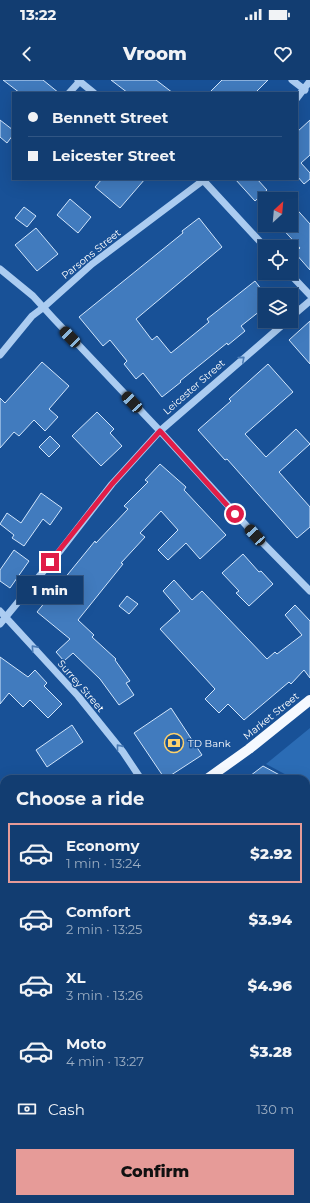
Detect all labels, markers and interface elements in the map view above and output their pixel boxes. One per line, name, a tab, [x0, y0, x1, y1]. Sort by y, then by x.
text: 13:22	[20, 5, 56, 24]
icon: back	[16, 43, 38, 65]
text: Vroom	[123, 43, 187, 65]
icon: heart	[272, 43, 294, 65]
text: Bennett Street	[52, 108, 168, 127]
text: Leicester Street	[52, 146, 176, 165]
north arrow	[258, 192, 298, 232]
map controls	[258, 192, 298, 328]
street label: Parsons Street	[59, 226, 123, 282]
button: locate	[258, 240, 298, 280]
button: layers	[258, 288, 298, 328]
car	[57, 324, 83, 350]
street label: Leicester Street	[160, 357, 228, 417]
one-way arrow	[238, 357, 245, 364]
car	[119, 389, 145, 415]
route start	[226, 505, 244, 523]
car	[243, 522, 267, 548]
route end	[41, 553, 59, 571]
callout: 1 min	[17, 576, 83, 604]
text: 1 min	[32, 582, 68, 598]
one-way arrow	[31, 645, 39, 653]
street label: Surrey Street	[55, 657, 107, 715]
street label: Market Street	[240, 690, 302, 742]
bank icon: TD Bank	[163, 732, 185, 754]
place label: TD Bank	[188, 737, 231, 750]
one-way arrow	[116, 744, 123, 751]
text: Choose a ride	[16, 788, 144, 810]
icon: car	[18, 835, 54, 871]
text: Economy	[66, 836, 139, 855]
text: $2.92	[250, 844, 292, 863]
text: 1 min · 13:24	[66, 855, 141, 871]
icon: car	[18, 901, 54, 937]
text: Comfort	[66, 902, 131, 921]
text: $3.94	[249, 910, 292, 929]
text: 2 min · 13:25	[66, 921, 142, 937]
icon: car	[18, 967, 54, 1003]
text: XL	[66, 968, 85, 987]
text: $4.96	[248, 976, 292, 995]
text: 3 min · 13:26	[66, 987, 143, 1003]
icon: car	[18, 1033, 54, 1069]
text: Moto	[66, 1034, 106, 1053]
text: $3.28	[250, 1042, 292, 1061]
text: 4 min · 13:27	[66, 1053, 144, 1069]
icon: cash	[16, 1098, 38, 1120]
text: Cash	[48, 1100, 85, 1119]
text: 130 m	[256, 1101, 294, 1117]
button: Confirm	[16, 1149, 294, 1195]

